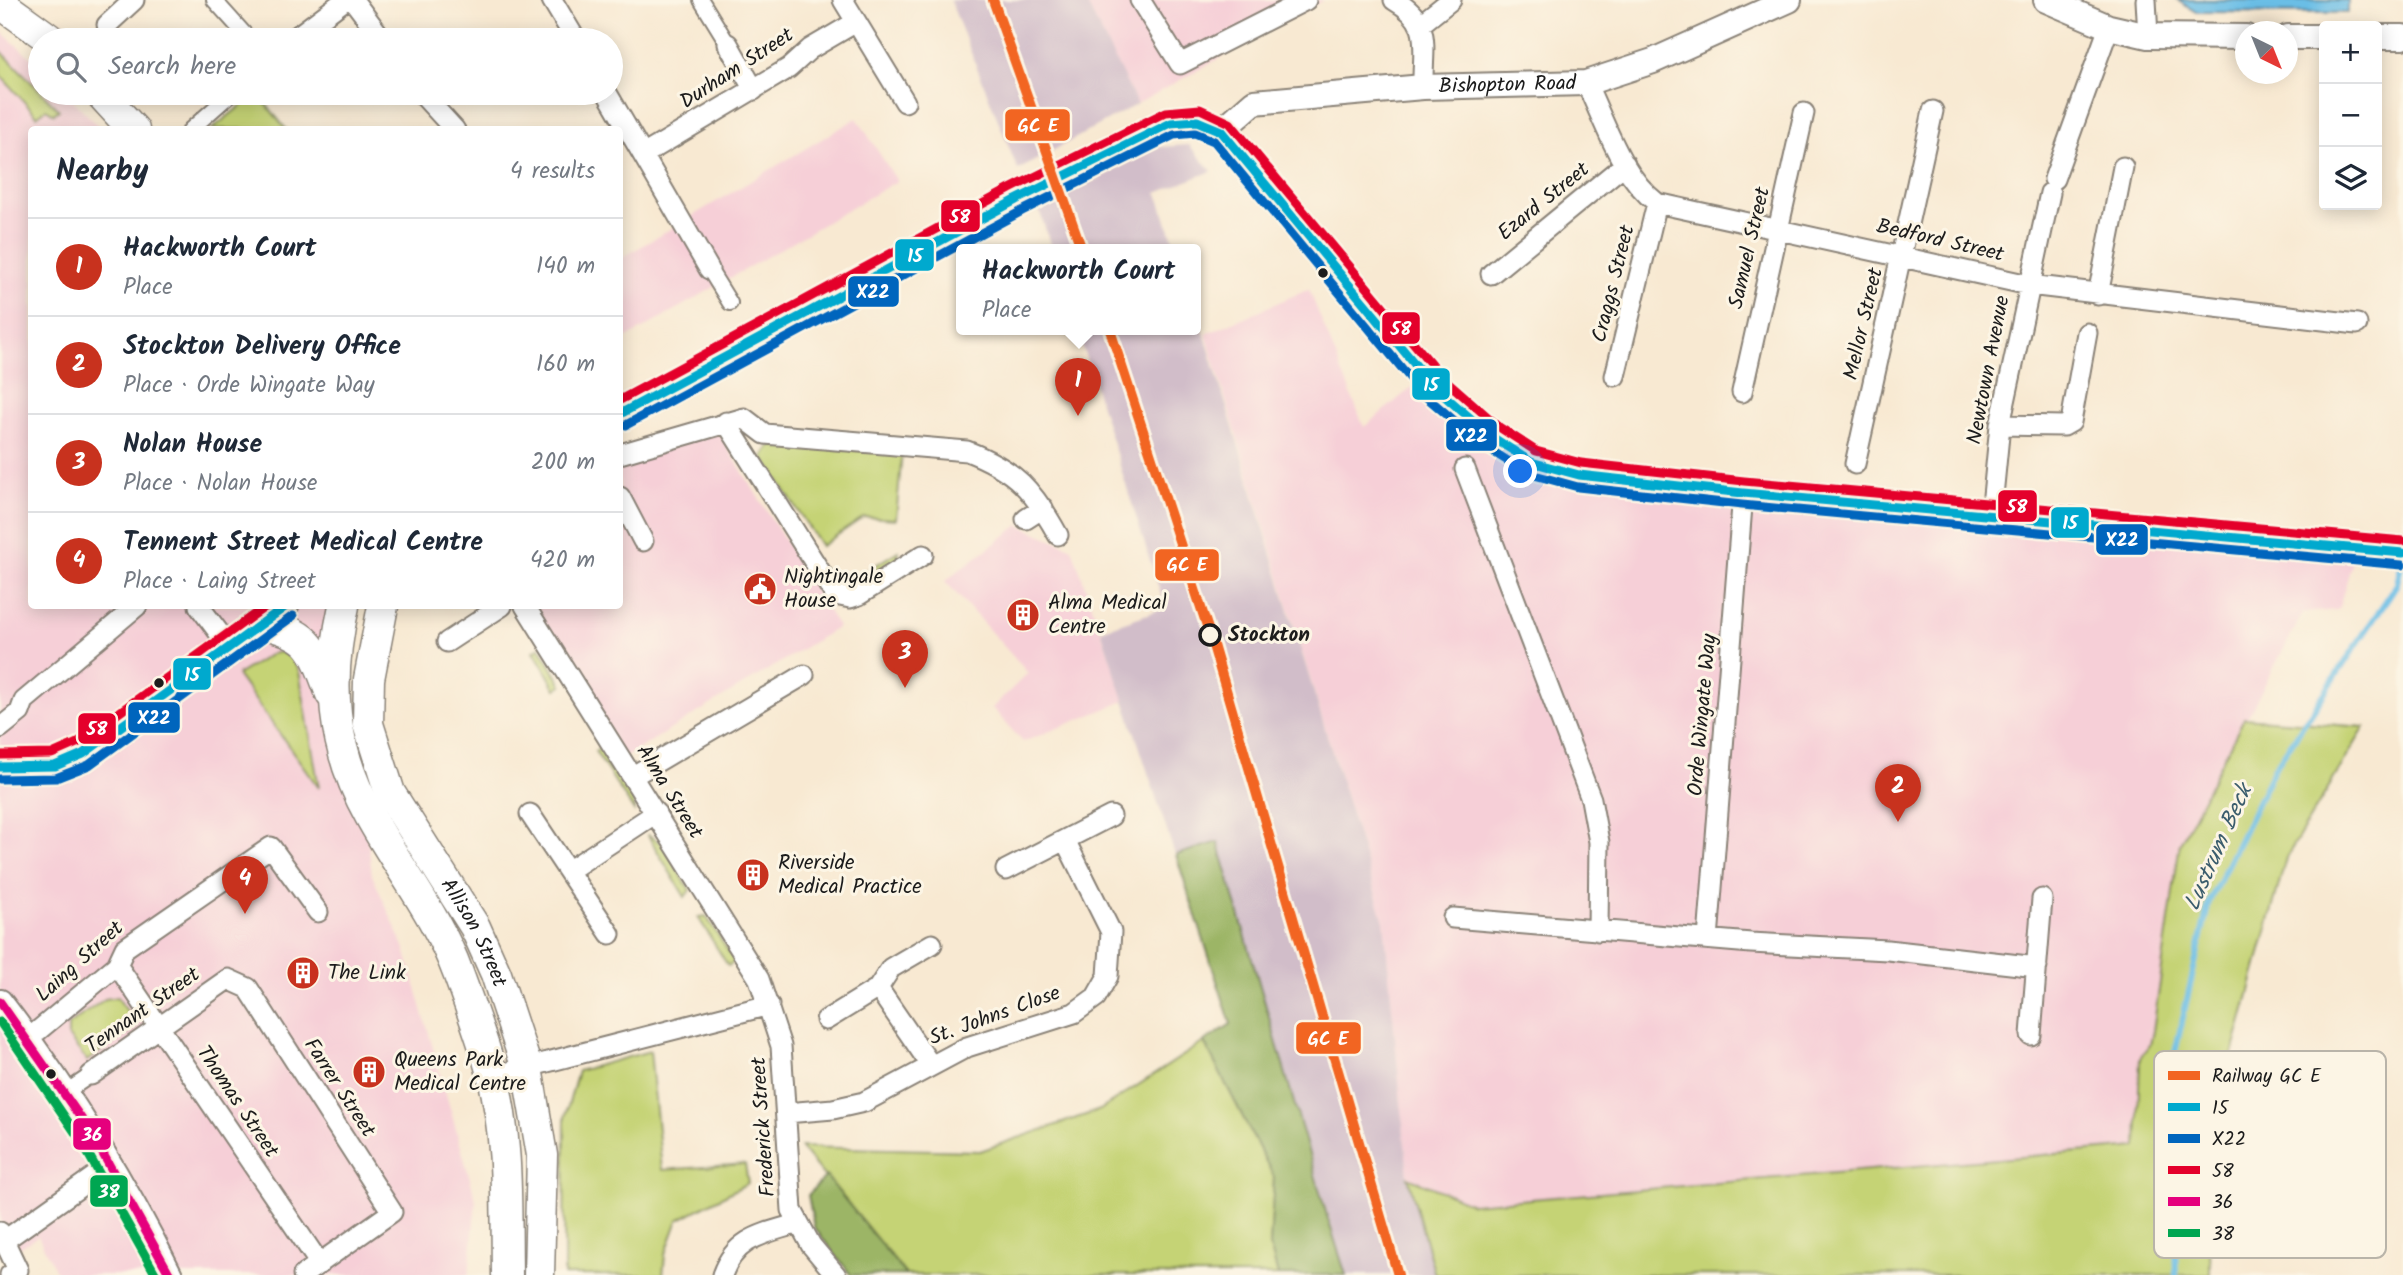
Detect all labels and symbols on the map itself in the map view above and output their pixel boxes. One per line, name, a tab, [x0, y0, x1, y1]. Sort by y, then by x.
street label: Durham Street	[673, 19, 801, 118]
north arrow	[2235, 21, 2298, 84]
street label: Bishopton Road	[1438, 67, 1577, 103]
line badge: GC E	[1004, 108, 1071, 142]
text: GC E	[1018, 112, 1060, 142]
street label: Ezard Street	[1491, 154, 1598, 250]
street label: Samuel Street	[1720, 183, 1780, 312]
line badge: 58	[940, 199, 981, 233]
text: 58	[949, 203, 971, 233]
street label: Bedford Street	[1873, 210, 2008, 272]
street label: Craggs Street	[1583, 221, 1645, 346]
line badge: 15	[894, 238, 935, 272]
text: 15	[907, 242, 924, 272]
street label: Mellor Street	[1835, 264, 1893, 383]
unlabelled marker	[1316, 266, 1330, 280]
line badge: X22	[847, 275, 900, 308]
text: X22	[855, 278, 890, 308]
street label: Newtown Avenue	[1958, 292, 2020, 447]
line badge: 58	[1381, 311, 1421, 345]
text: 58	[1390, 315, 1412, 345]
pin: 1	[1055, 358, 1101, 416]
line badge: 15	[1411, 367, 1451, 401]
text: 15	[1423, 371, 1440, 401]
line badge: X22	[1445, 418, 1498, 452]
text: X22	[1453, 422, 1488, 452]
your location	[1503, 454, 1537, 488]
line badge: 58	[1997, 489, 2038, 523]
text: 58	[2006, 493, 2028, 523]
line badge: 15	[2050, 506, 2090, 539]
text: 15	[2062, 509, 2079, 539]
line badge: X22	[2095, 523, 2149, 556]
text: X22	[2104, 526, 2139, 556]
line badge: GC E	[1154, 548, 1220, 582]
text: GC E	[1167, 551, 1209, 581]
place label: Nightingale House	[784, 561, 884, 618]
public building icon: Nightingale House	[741, 570, 779, 608]
place label: Alma Medical Centre	[1048, 587, 1167, 644]
building icon: Alma Medical Centre	[1004, 596, 1042, 634]
place label: Stockton	[1228, 619, 1310, 652]
marker: Stockton	[1199, 624, 1221, 646]
pin: 3	[882, 630, 928, 688]
street label: Orde Wingate Way	[1679, 632, 1727, 797]
line badge: 15	[172, 657, 212, 691]
text: 15	[184, 661, 201, 691]
unlabelled marker	[152, 676, 166, 690]
line badge: X22	[127, 701, 181, 734]
text: X22	[136, 704, 171, 734]
line badge: 58	[77, 712, 117, 745]
text: 58	[86, 715, 108, 745]
street label: Alma Street	[627, 738, 712, 846]
pin: 2	[1875, 764, 1921, 822]
water label: Lustrum Beck	[2175, 776, 2264, 917]
place label: Riverside Medical Practice	[778, 847, 922, 904]
pin: 4	[222, 856, 268, 914]
building icon: Riverside Medical Practice	[734, 856, 772, 894]
street label: Allison Street	[432, 872, 516, 992]
street label: Laing Street	[28, 913, 132, 1011]
building icon: The Link	[284, 954, 322, 992]
place label: The Link	[328, 957, 406, 990]
street label: Tennant Street	[79, 959, 208, 1063]
street label: St. Johns Close	[925, 977, 1066, 1055]
line badge: GC E	[1295, 1021, 1362, 1055]
text: GC E	[1308, 1025, 1350, 1055]
street label: Farrer Street	[294, 1032, 384, 1145]
street label: Thomas Street	[187, 1039, 287, 1165]
place label: Queens Park Medical Centre	[394, 1044, 527, 1101]
legend	[2154, 1051, 2386, 1258]
building icon: Queens Park Medical Centre	[350, 1053, 388, 1091]
street label: Frederick Street	[743, 1055, 785, 1198]
text: Railway GC E	[2212, 1062, 2322, 1092]
unlabelled marker	[44, 1067, 58, 1081]
text: 15	[2212, 1094, 2230, 1124]
line badge: 36	[72, 1117, 112, 1151]
text: 36	[81, 1121, 102, 1151]
text: X22	[2212, 1125, 2246, 1155]
text: 58	[2212, 1157, 2234, 1187]
line badge: 38	[89, 1174, 129, 1208]
text: 38	[97, 1178, 121, 1208]
text: 36	[2212, 1188, 2233, 1218]
text: 38	[2212, 1220, 2235, 1250]

